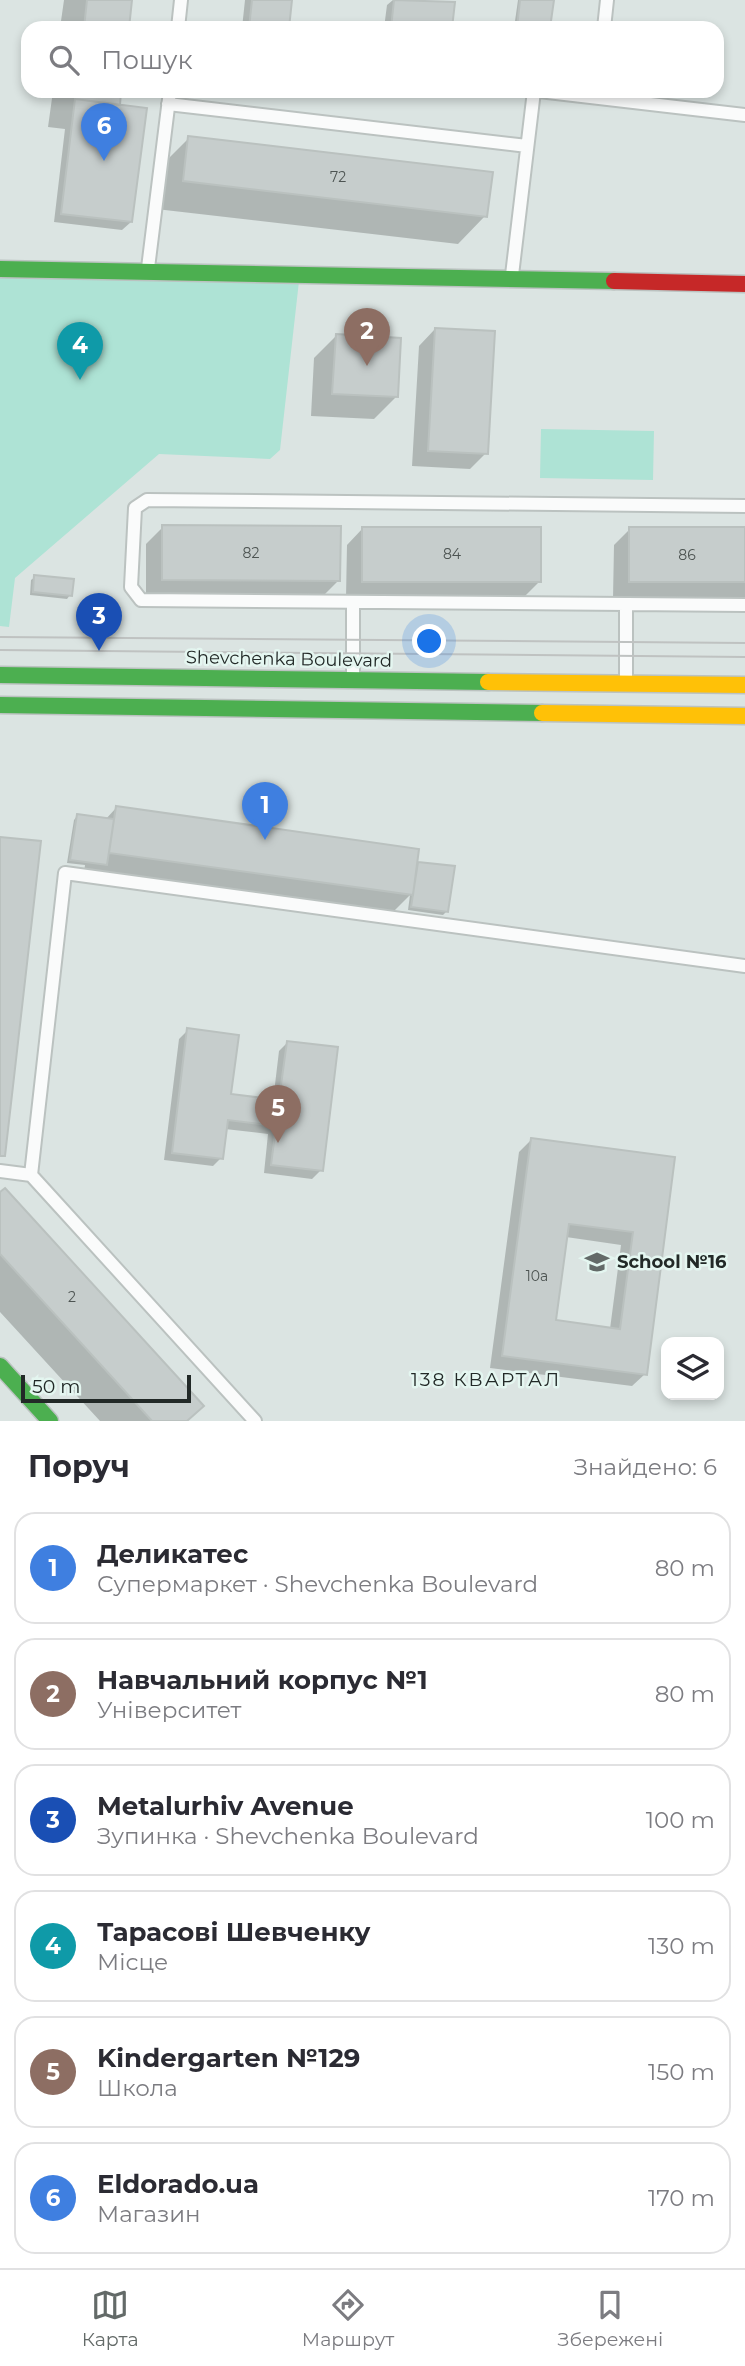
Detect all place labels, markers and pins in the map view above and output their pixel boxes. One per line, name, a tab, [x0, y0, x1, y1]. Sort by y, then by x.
pin: 6	[81, 103, 127, 161]
pin: 2	[344, 308, 390, 366]
pin: 4	[57, 322, 103, 380]
pin: 3	[76, 593, 122, 651]
pin: 1	[242, 782, 288, 840]
pin: 5	[255, 1085, 301, 1143]
school or university icon: School №16	[583, 1248, 611, 1276]
place label: School №16	[617, 1251, 727, 1273]

